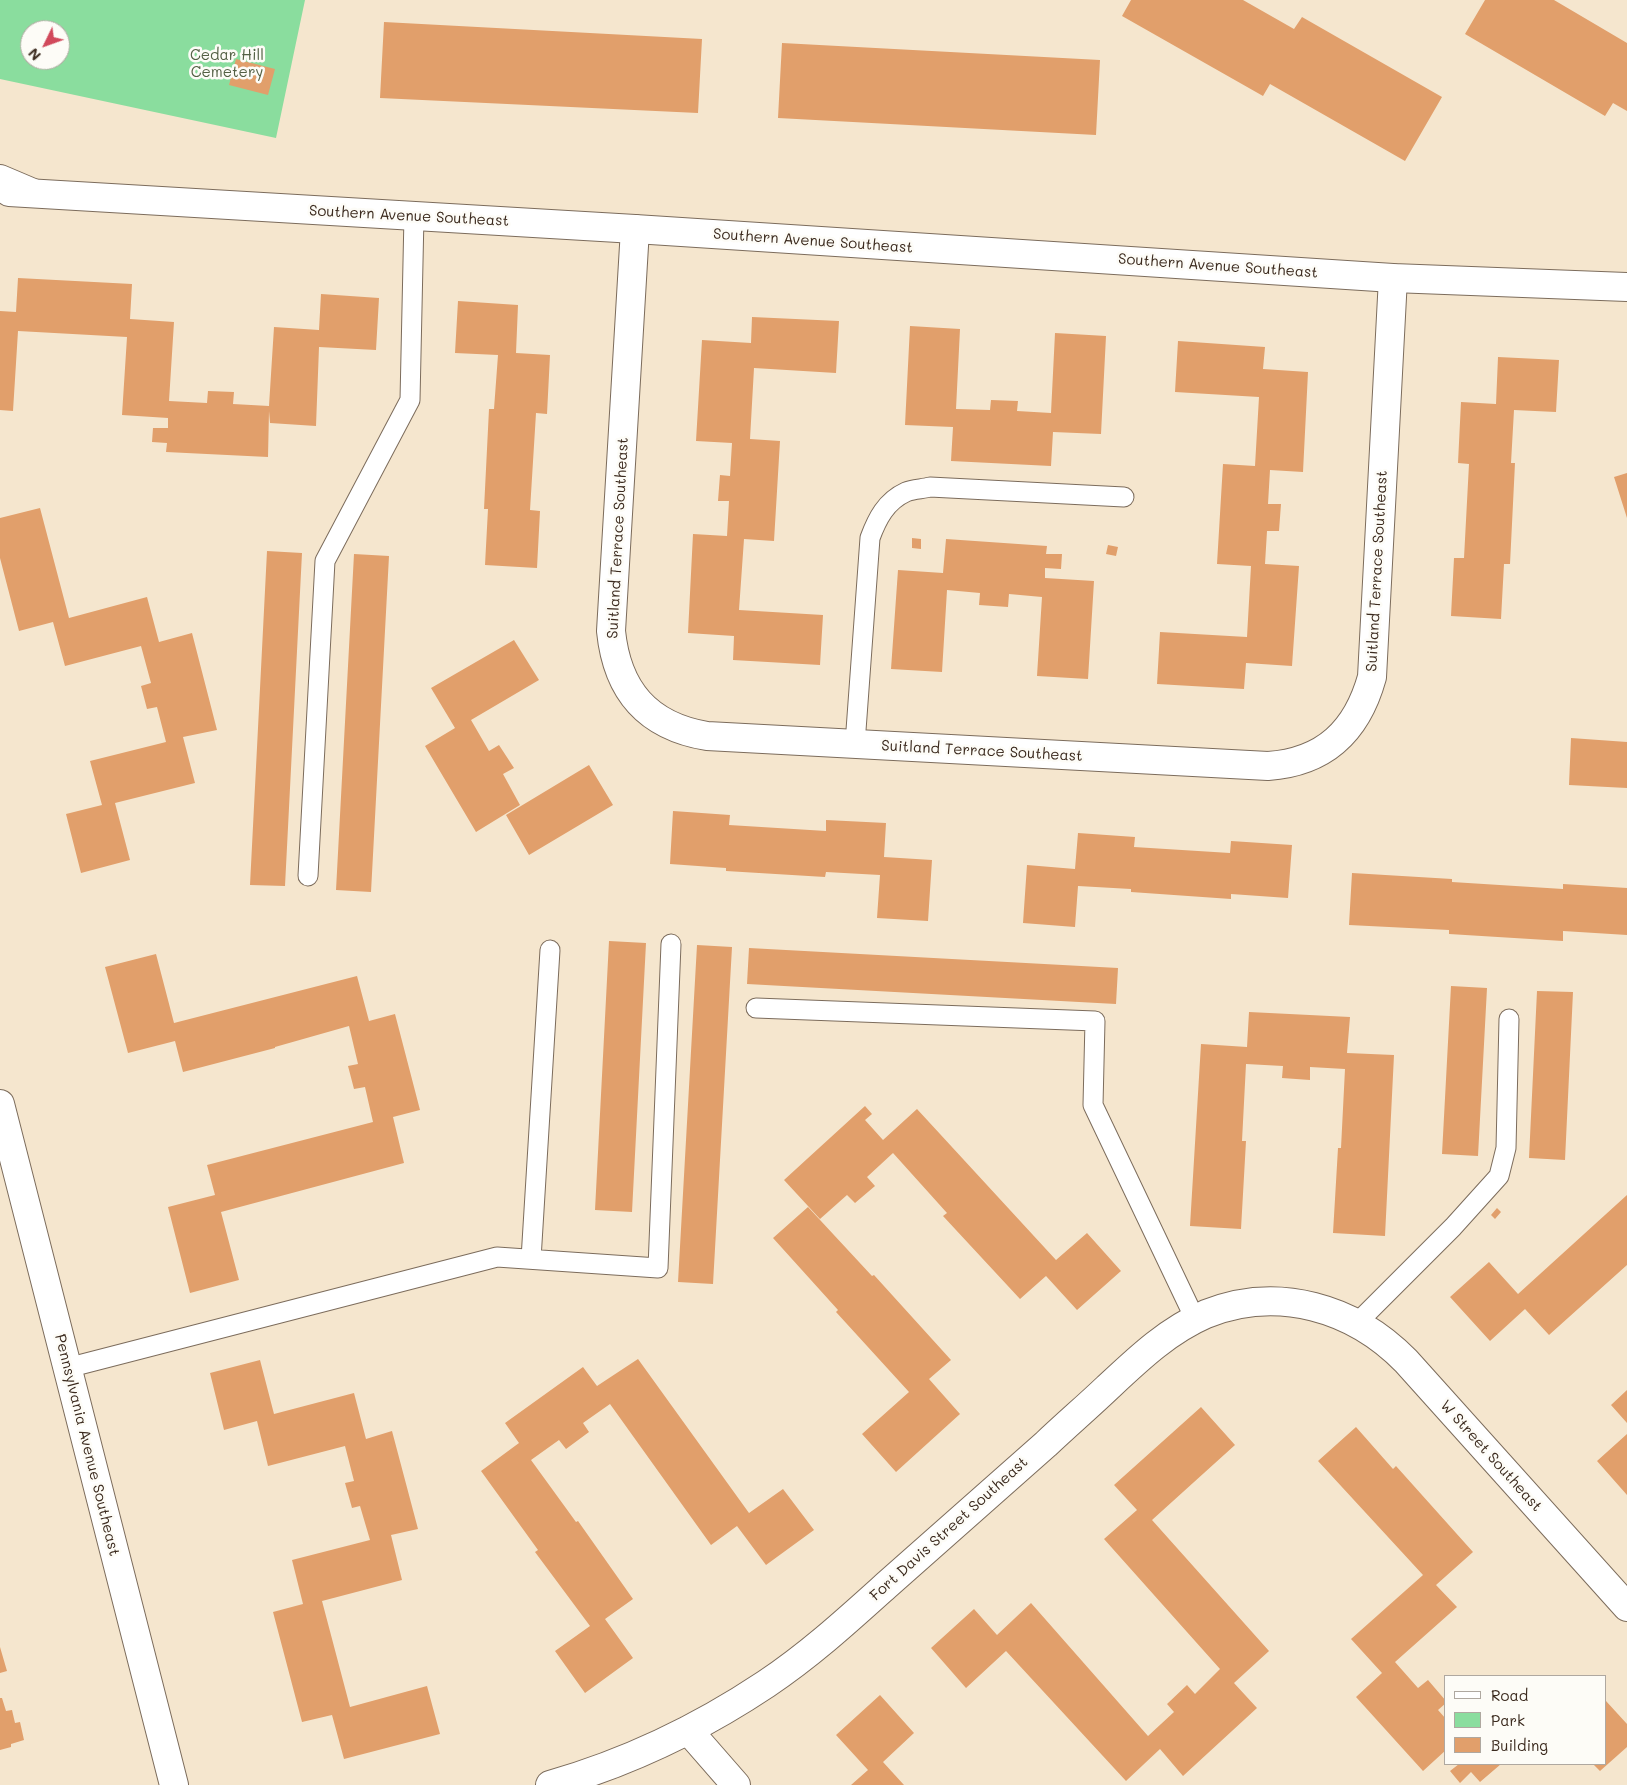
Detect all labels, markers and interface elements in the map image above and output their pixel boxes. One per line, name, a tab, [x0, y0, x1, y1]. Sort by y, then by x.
north arrow	[20, 20, 70, 70]
text: N	[24, 44, 45, 65]
park label: Cedar Hill Cemetery	[190, 46, 264, 81]
street label: Southern Avenue Southeast	[308, 202, 510, 230]
street label: Southern Avenue Southeast	[712, 225, 914, 257]
street label: Southern Avenue Southeast	[1117, 250, 1319, 282]
street label: Suitland Terrace Southeast	[604, 437, 632, 639]
street label: Suitland Terrace Southeast	[1363, 470, 1391, 672]
street label: Suitland Terrace Southeast	[881, 737, 1083, 765]
street label: Pennsylvania Avenue Southeast	[51, 1332, 123, 1558]
street label: W Street Southeast	[1436, 1397, 1546, 1515]
street label: Fort Davis Street Southeast	[866, 1453, 1032, 1605]
legend	[1444, 1675, 1607, 1765]
text: Road	[1491, 1685, 1528, 1705]
text: Park	[1491, 1710, 1525, 1730]
text: Building	[1491, 1735, 1548, 1755]

